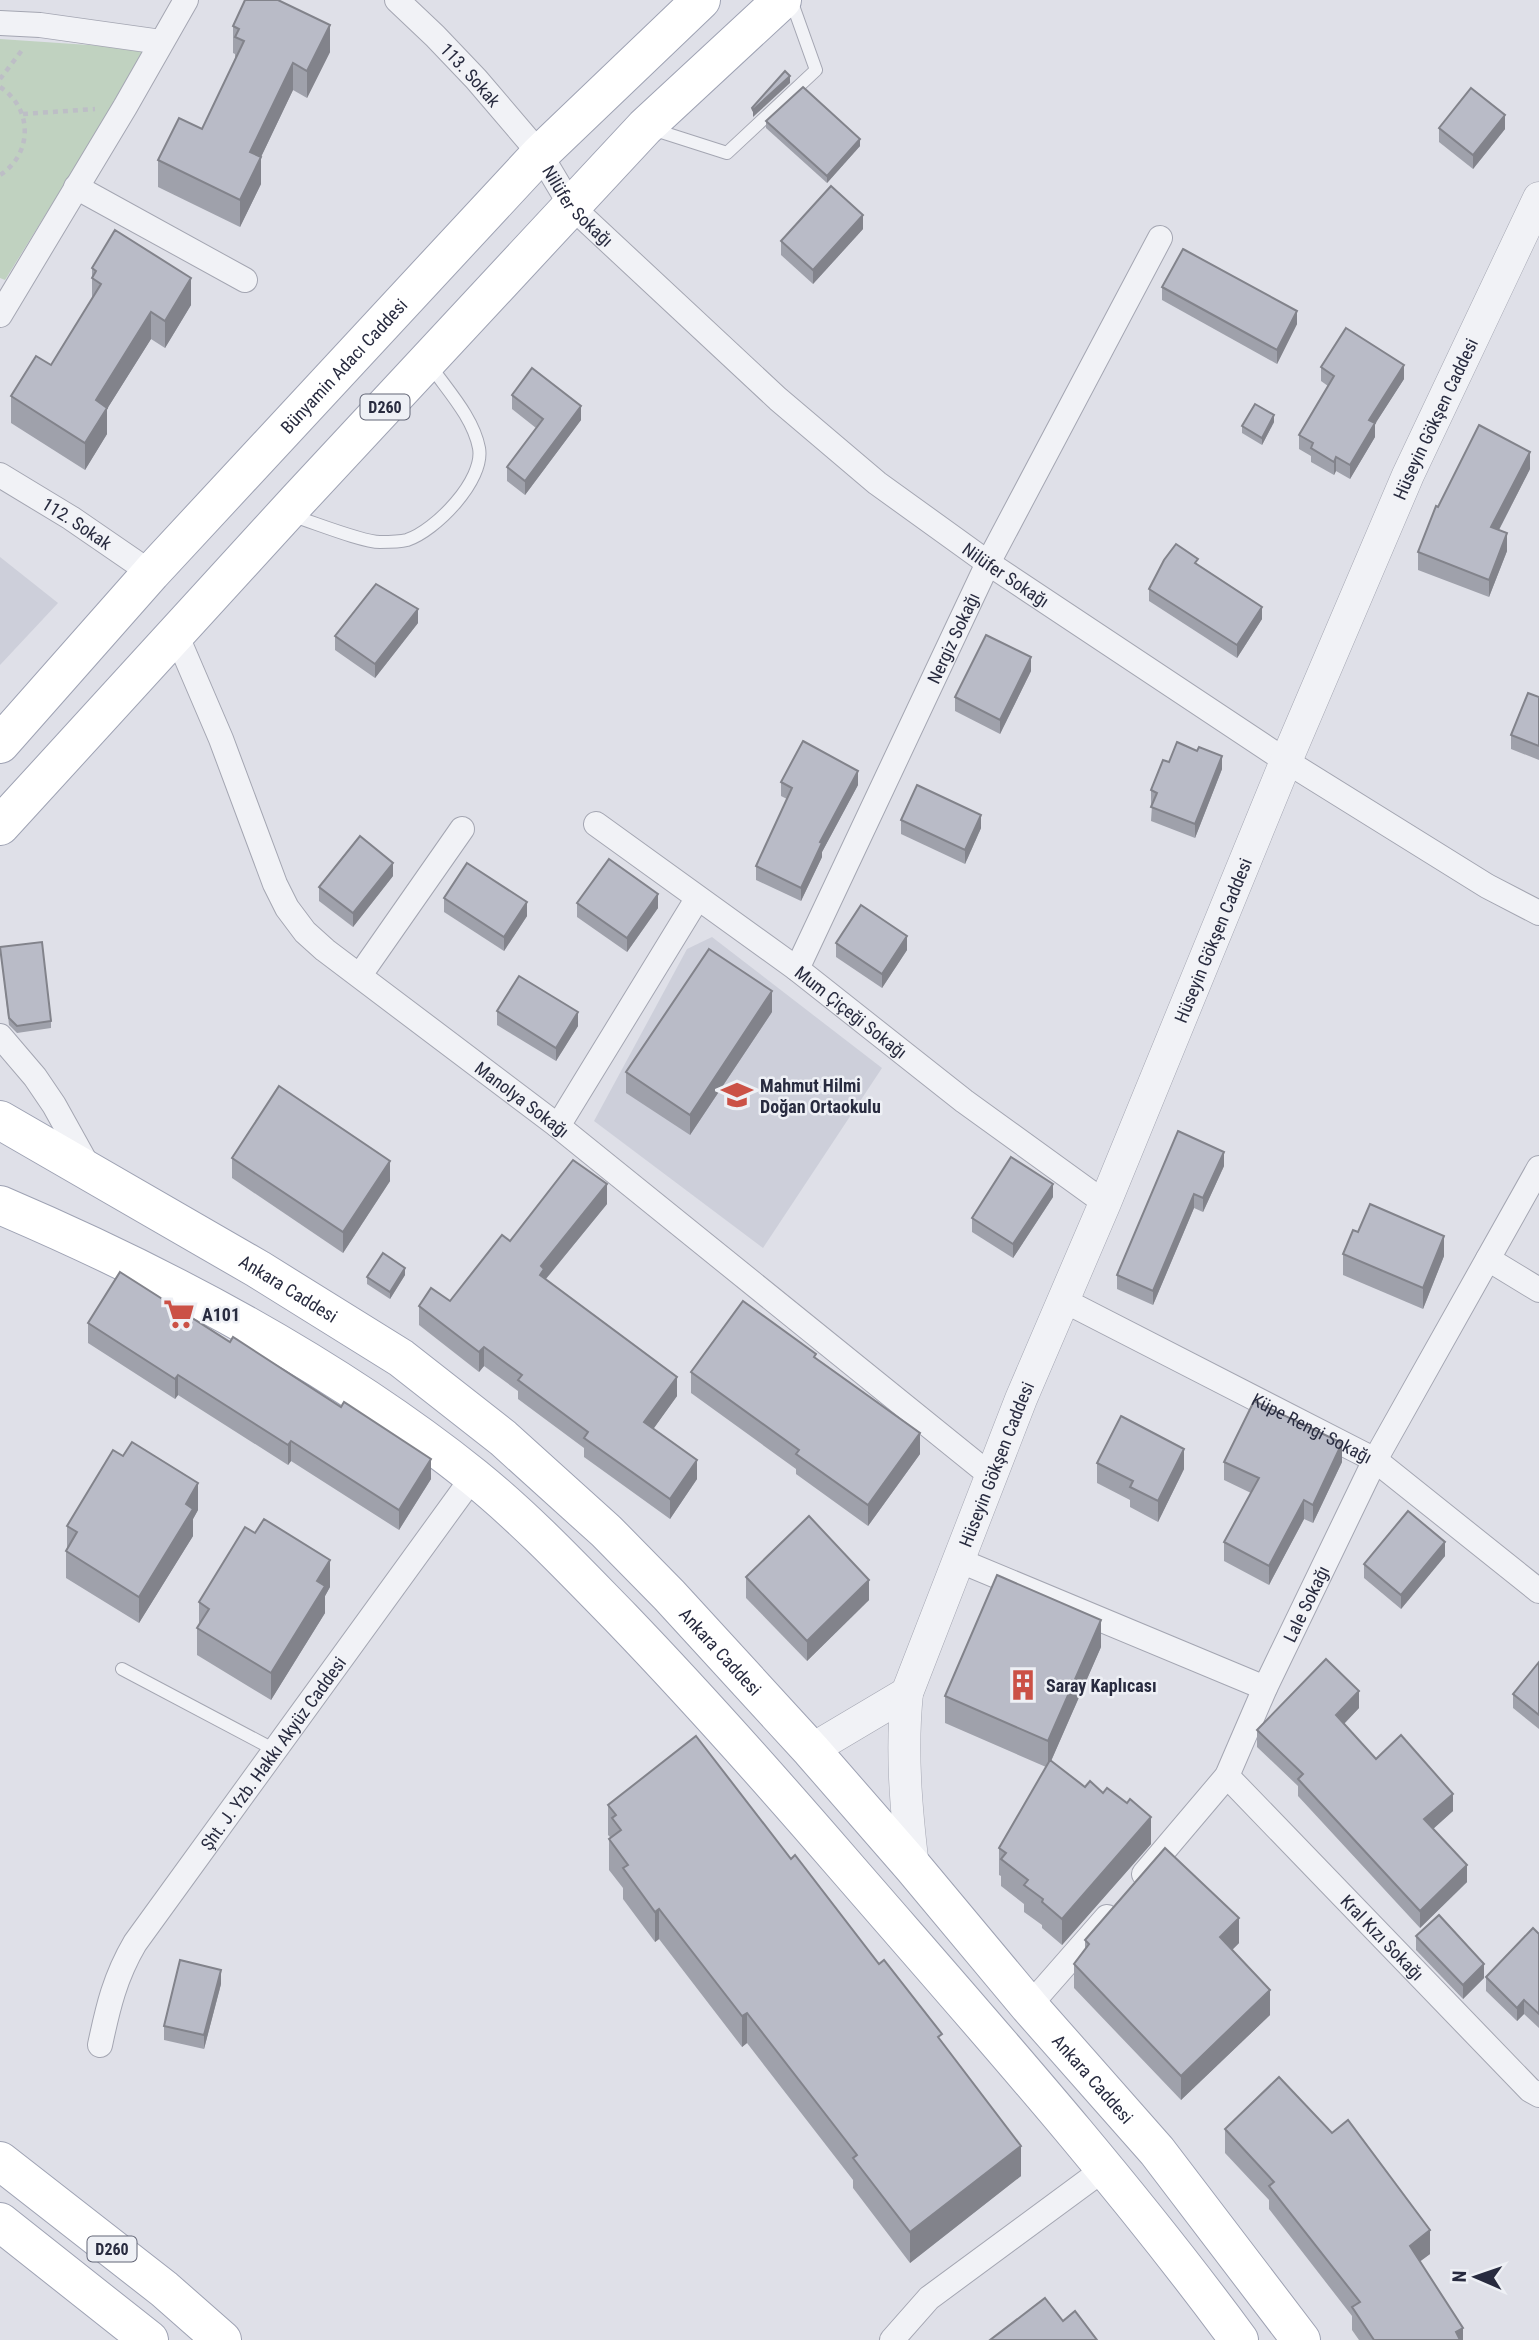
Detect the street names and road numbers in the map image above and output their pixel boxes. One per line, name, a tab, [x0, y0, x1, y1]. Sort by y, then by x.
street label: 113. Sokak	[437, 38, 505, 111]
street label: Nilüfer Sokağı	[538, 161, 618, 251]
street label: Bünyamin Adacı Caddesi	[276, 294, 411, 437]
street label: Hüseyin Gökşen Caddesi	[1388, 335, 1482, 503]
road number: D260	[360, 394, 410, 420]
street label: 112. Sokak	[39, 493, 116, 554]
street label: Nilüfer Sokağı	[959, 538, 1053, 611]
street label: Nergiz Sokağı	[922, 589, 983, 687]
street label: Hüseyin Gökşen Caddesi	[1170, 855, 1256, 1026]
street label: Mum Çiçeği Sokağı	[791, 961, 911, 1062]
street label: Manolya Sokağı	[471, 1057, 574, 1141]
street label: Ankara Caddesi	[236, 1250, 341, 1326]
street label: Hüseyin Gökşen Caddesi	[954, 1378, 1038, 1550]
street label: Küpe Rengi Sokağı	[1249, 1388, 1376, 1467]
street label: Lale Sokağı	[1278, 1562, 1333, 1645]
street label: Ankara Caddesi	[675, 1603, 766, 1699]
street label: Şht. J. Yzb. Hakkı Akyüz Caddesi	[196, 1652, 350, 1854]
street label: Kral Kızı Sokağı	[1337, 1890, 1428, 1984]
street label: Ankara Caddesi	[1048, 2030, 1138, 2127]
road number: D260	[88, 2236, 136, 2262]

